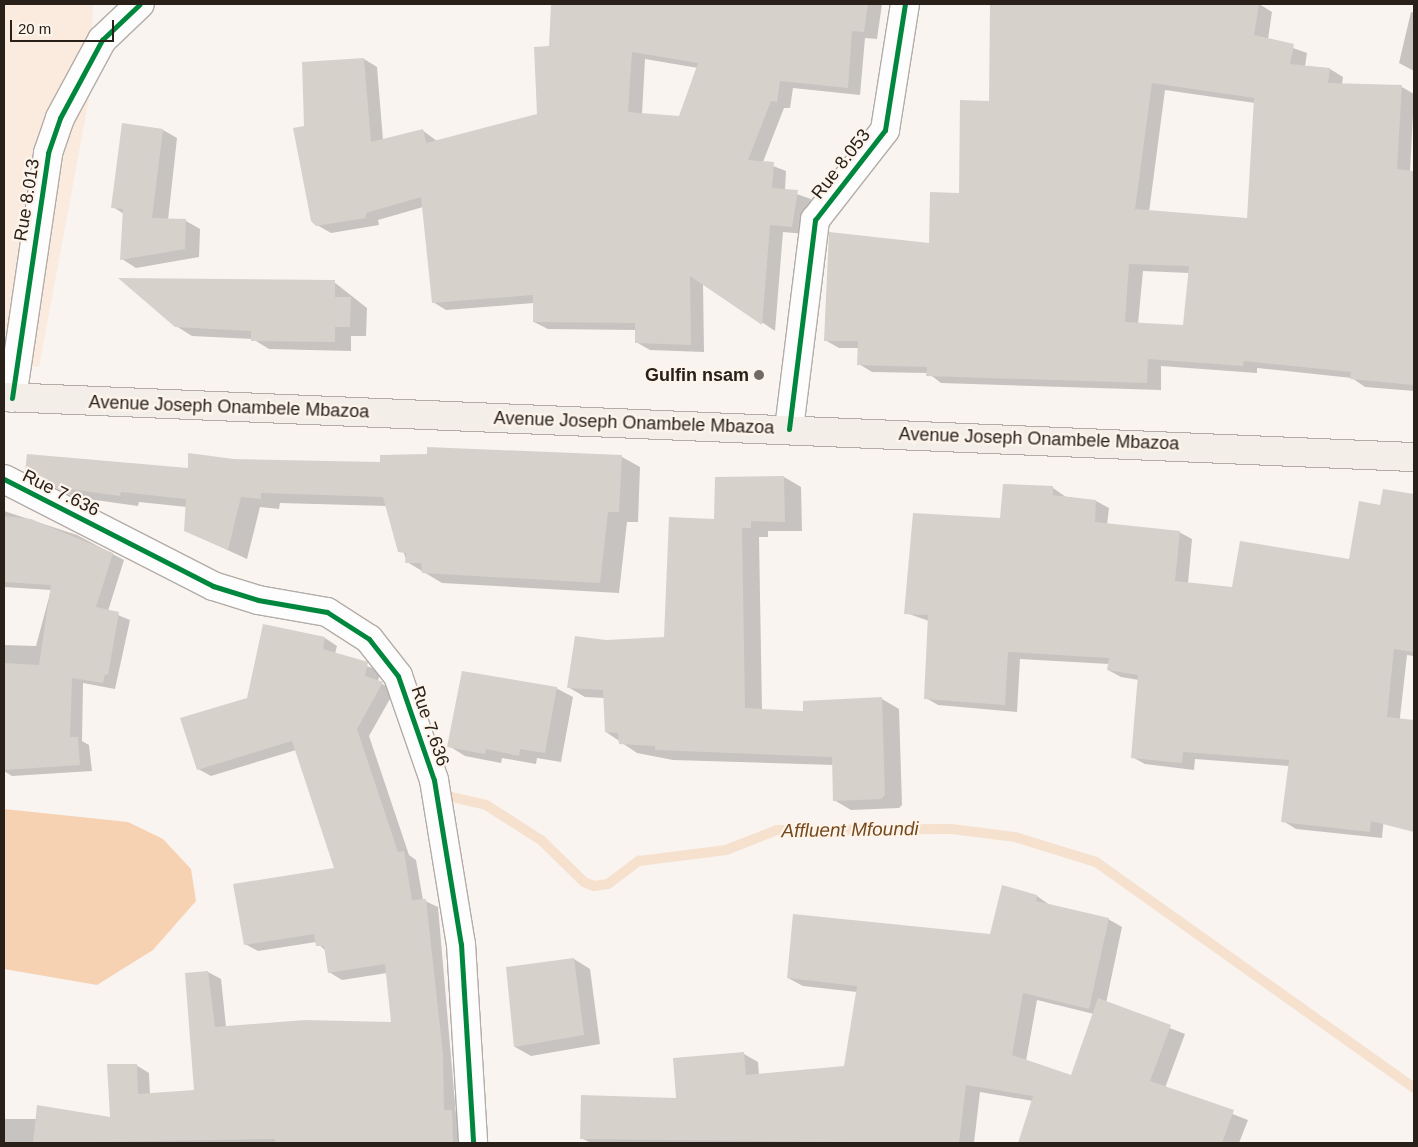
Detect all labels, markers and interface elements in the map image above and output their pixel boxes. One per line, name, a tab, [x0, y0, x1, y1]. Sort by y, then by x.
scale bar	[12, 10, 116, 42]
text: 20 m	[18, 20, 51, 37]
street label: Rue 8.053	[807, 125, 875, 203]
street label: Rue 8.013	[10, 157, 44, 243]
place label: Gulfin nsam	[645, 364, 749, 386]
marker: Gulfin nsam	[753, 369, 765, 381]
street label: Avenue Joseph Onambele Mbazoa	[88, 391, 370, 423]
street label: Avenue Joseph Onambele Mbazoa	[493, 407, 775, 439]
street label: Avenue Joseph Onambele Mbazoa	[898, 423, 1180, 455]
street label: Rue 7.636	[19, 465, 103, 521]
street label: Rue 7.636	[406, 683, 454, 769]
water label: Affluent Mfoundi	[781, 817, 919, 843]

